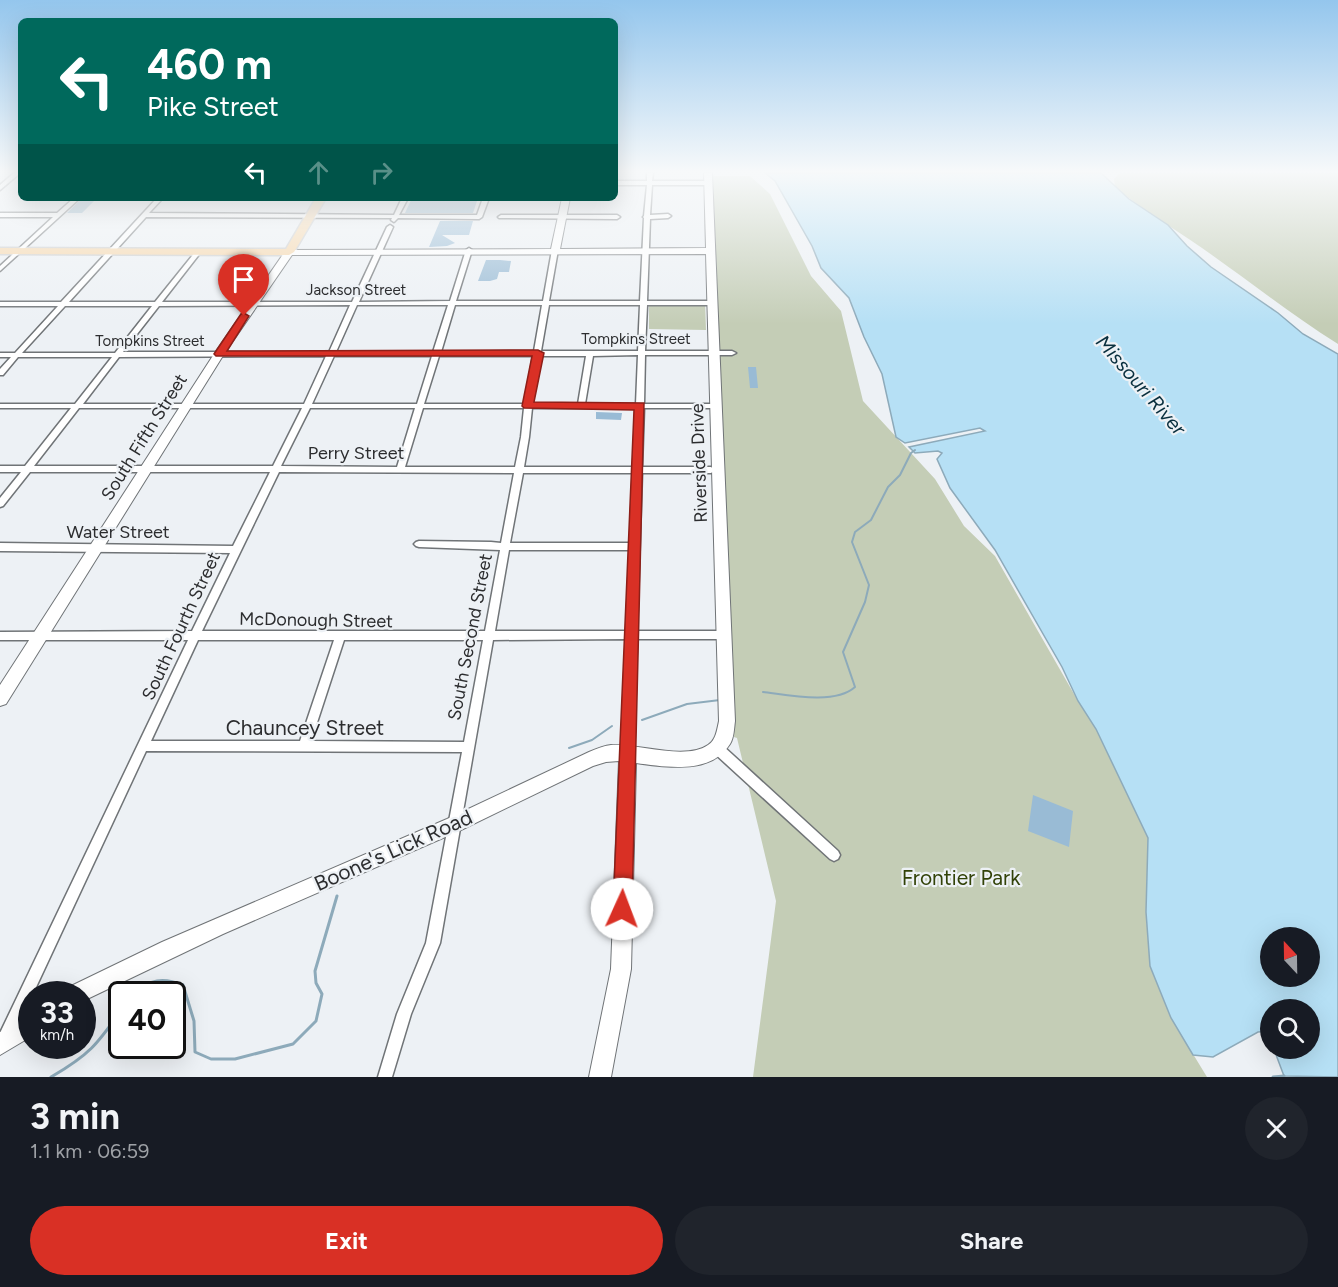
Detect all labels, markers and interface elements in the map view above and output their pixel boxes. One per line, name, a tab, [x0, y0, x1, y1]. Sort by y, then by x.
text: 460 m	[147, 39, 272, 90]
icon: left	[48, 42, 126, 120]
text: Pike Street	[147, 90, 279, 123]
icon: left	[239, 156, 272, 189]
icon: ahead	[302, 156, 335, 189]
icon: right	[365, 156, 398, 189]
pin	[218, 254, 269, 316]
icon: arrive	[227, 263, 260, 296]
street label: Jackson Street	[306, 281, 407, 299]
street label: Tompkins Street	[581, 330, 691, 348]
water label: Missouri River	[1091, 330, 1192, 441]
street label: Tompkins Street	[95, 332, 205, 350]
street label: South Fifth Street	[96, 369, 192, 504]
street label: Riverside Drive	[686, 403, 712, 523]
street label: Perry Street	[308, 442, 404, 464]
street label: Water Street	[66, 521, 170, 543]
street label: South Fourth Street	[137, 548, 225, 704]
street label: South Second Street	[443, 552, 497, 722]
street label: McDonough Street	[239, 608, 393, 632]
street label: Chauncey Street	[226, 715, 384, 740]
street label: Boone's Lick Road	[310, 804, 476, 896]
park label: Frontier Park	[902, 865, 1021, 890]
position arrow	[590, 877, 654, 941]
north arrow	[1260, 927, 1320, 987]
map controls	[1260, 927, 1320, 1059]
speed limit sign: 40	[108, 981, 186, 1059]
text: 33	[40, 994, 74, 1031]
button: search	[1260, 999, 1320, 1059]
text: km/h	[40, 1026, 74, 1044]
text: 3 min	[30, 1095, 120, 1138]
button: close	[1245, 1097, 1308, 1160]
text: 1.1 km · 06:59	[30, 1139, 149, 1163]
button: Exit	[30, 1206, 663, 1275]
button: Share	[675, 1206, 1308, 1275]

